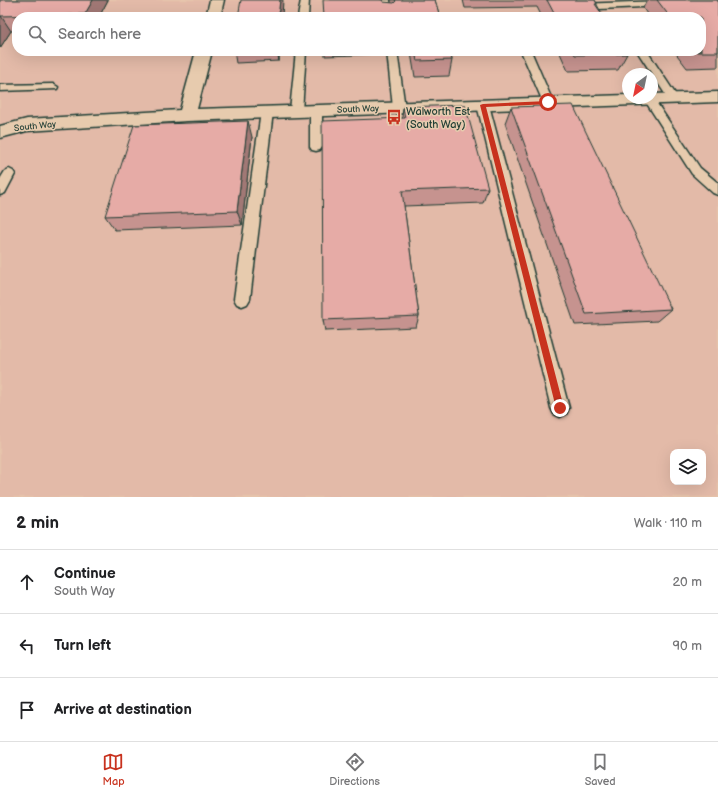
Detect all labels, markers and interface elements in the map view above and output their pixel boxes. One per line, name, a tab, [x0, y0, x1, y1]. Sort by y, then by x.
search box	[12, 12, 706, 56]
icon: search	[26, 23, 48, 45]
text: Search here	[58, 25, 141, 44]
north arrow	[622, 68, 658, 104]
route start	[539, 93, 557, 111]
street label: South Way	[337, 103, 380, 116]
place label: Walworth Est (South Way)	[406, 105, 471, 131]
bus stop icon: Walworth Est (South Way)	[385, 108, 403, 126]
street label: South Way	[14, 119, 58, 134]
route end	[551, 399, 569, 417]
map controls	[670, 449, 706, 485]
button: layers	[670, 449, 706, 485]
text: 2 min	[16, 513, 59, 533]
text: Walk · 110 m	[634, 515, 702, 531]
text: Continue	[54, 564, 116, 583]
icon: ahead	[16, 571, 38, 593]
text: 20 m	[672, 574, 702, 590]
text: South Way	[54, 583, 115, 599]
icon: left	[16, 635, 38, 657]
text: Turn left	[54, 636, 111, 655]
text: 90 m	[673, 638, 702, 654]
icon: arrive	[16, 699, 38, 721]
text: Arrive at destination	[54, 700, 192, 719]
tab: Map	[102, 751, 125, 788]
tab: Directions	[329, 751, 380, 788]
tab: Saved	[585, 751, 616, 788]

